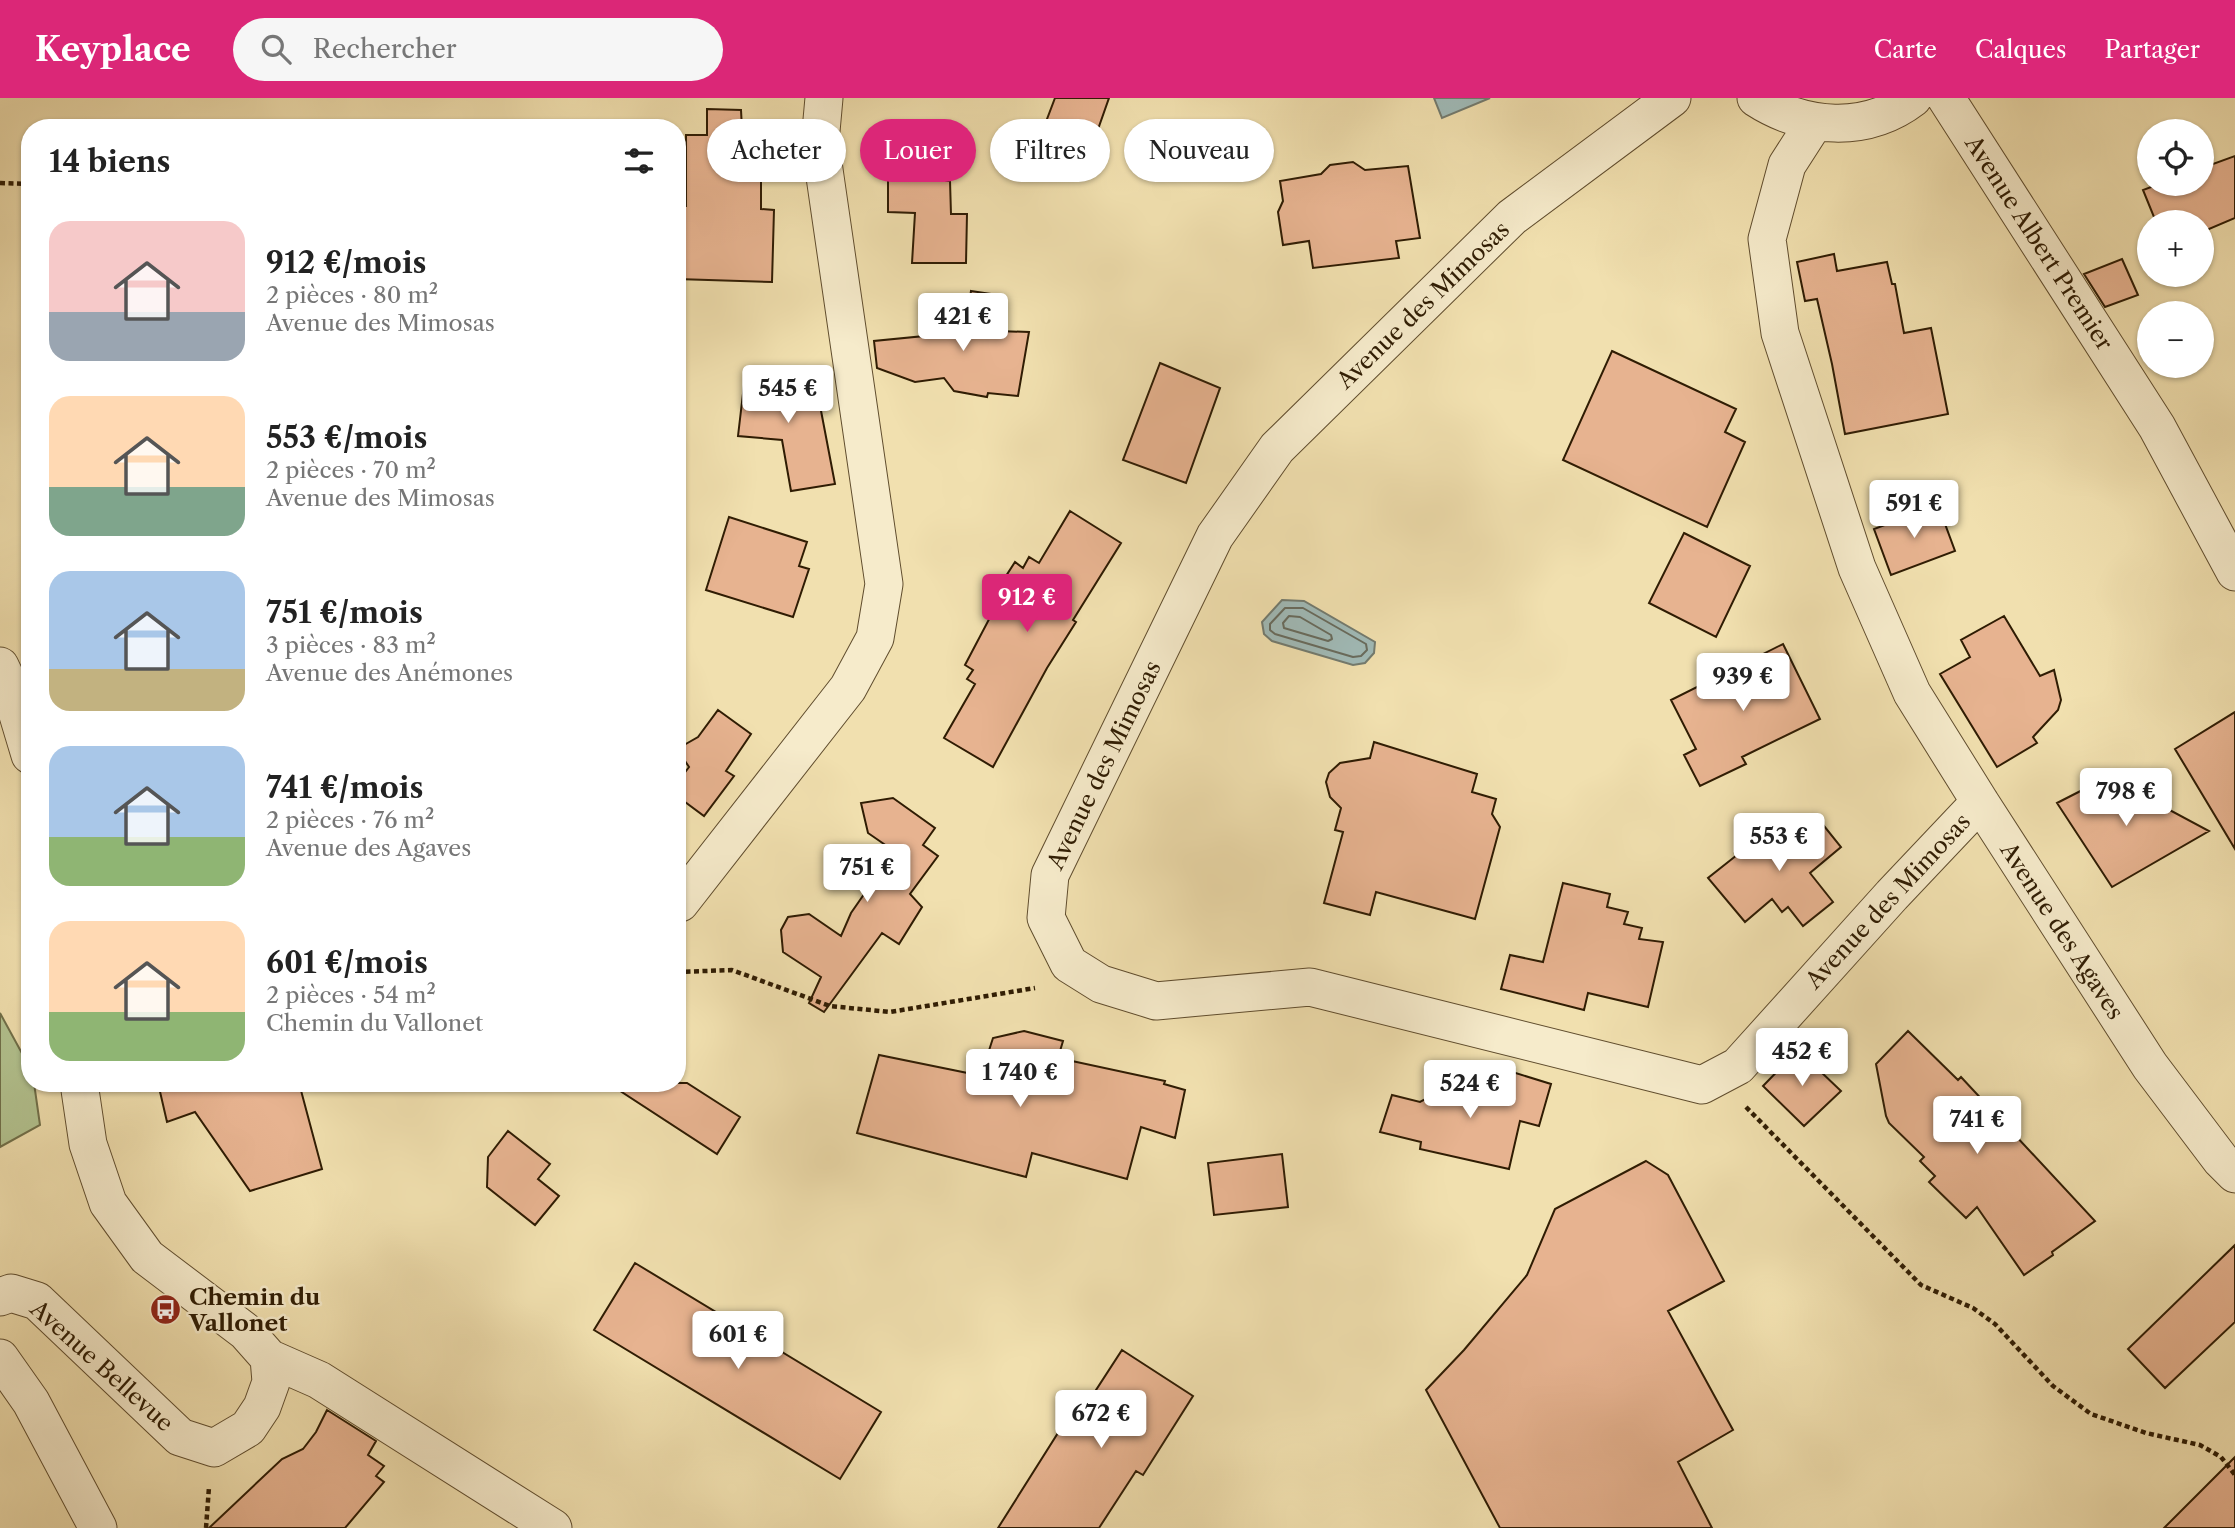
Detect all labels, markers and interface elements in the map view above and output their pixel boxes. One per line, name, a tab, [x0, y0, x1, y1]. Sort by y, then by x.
search box	[233, 18, 723, 81]
text: Keyplace	[35, 29, 191, 70]
icon: search	[257, 30, 295, 68]
text: Rechercher	[313, 33, 457, 65]
text: Carte	[1874, 35, 1937, 64]
text: Calques	[1975, 35, 2066, 64]
text: Partager	[2104, 35, 2200, 64]
chip: Acheter	[707, 119, 846, 182]
chip: Louer	[860, 119, 976, 182]
chip: Filtres	[990, 119, 1110, 182]
chip: Nouveau	[1124, 119, 1274, 182]
map controls	[2137, 119, 2214, 378]
button: locate	[2137, 119, 2214, 196]
street label: Avenue Albert Premier	[1959, 130, 2119, 356]
icon: filters	[620, 142, 658, 180]
text: 14 biens	[49, 143, 170, 180]
button: +	[2137, 210, 2214, 287]
street label: Avenue des Mimosas	[1330, 215, 1515, 395]
text: 912 €/mois	[266, 244, 427, 281]
icon: home	[105, 249, 189, 333]
text: 2 pièces · 80 m²	[266, 281, 438, 309]
pin: 421 €	[914, 294, 1012, 353]
button: −	[2137, 301, 2214, 378]
text: 421 €	[934, 302, 992, 330]
text: Avenue des Mimosas	[266, 309, 495, 337]
pin: 545 €	[739, 366, 837, 425]
text: 545 €	[758, 374, 818, 402]
text: 553 €/mois	[266, 419, 427, 456]
icon: home	[105, 424, 189, 508]
text: 2 pièces · 70 m²	[266, 456, 436, 484]
pin: 591 €	[1865, 480, 1963, 540]
text: Avenue des Mimosas	[266, 484, 495, 512]
text: 591 €	[1885, 489, 1943, 517]
pin: 912 €	[978, 574, 1076, 634]
text: 912 €	[998, 583, 1056, 611]
text: 751 €/mois	[266, 594, 423, 631]
icon: home	[105, 599, 189, 683]
text: 3 pièces · 83 m²	[266, 631, 436, 659]
pin: 939 €	[1694, 654, 1792, 713]
street label: Avenue des Mimosas	[1041, 656, 1167, 875]
text: Avenue des Anémones	[266, 659, 513, 687]
text: 939 €	[1713, 662, 1773, 690]
pin: 798 €	[2077, 768, 2175, 828]
text: 741 €/mois	[266, 769, 423, 806]
icon: home	[105, 774, 189, 858]
text: 798 €	[2096, 777, 2156, 805]
text: 2 pièces · 76 m²	[266, 806, 434, 834]
street label: Avenue des Mimosas	[1799, 808, 1976, 995]
pin: 553 €	[1730, 814, 1828, 873]
text: 553 €	[1750, 822, 1808, 850]
text: Avenue des Agaves	[266, 834, 471, 862]
street label: Avenue des Agaves	[1994, 836, 2130, 1025]
pin: 751 €	[818, 844, 916, 904]
text: 751 €	[839, 853, 895, 881]
text: 601 €/mois	[266, 944, 428, 981]
icon: home	[105, 949, 189, 1033]
text: 2 pièces · 54 m²	[266, 981, 436, 1009]
text: Chemin du Vallonet	[266, 1009, 483, 1037]
pin: 452 €	[1753, 1028, 1851, 1088]
text: 452 €	[1772, 1037, 1832, 1065]
pin: 1 740 €	[955, 1049, 1085, 1109]
text: 1 740 €	[982, 1058, 1058, 1086]
pin: 524 €	[1421, 1060, 1519, 1120]
text: 524 €	[1440, 1069, 1500, 1097]
pin: 741 €	[1928, 1096, 2026, 1156]
text: 741 €	[1949, 1105, 2005, 1133]
place label: Chemin du Vallonet	[188, 1283, 320, 1337]
bus stop icon: Chemin du Vallonet	[149, 1293, 183, 1327]
street label: Avenue Bellevue	[24, 1294, 179, 1437]
pin: 601 €	[689, 1312, 787, 1371]
text: 601 €	[708, 1320, 768, 1348]
pin: 672 €	[1052, 1390, 1150, 1450]
text: 672 €	[1071, 1399, 1131, 1427]

